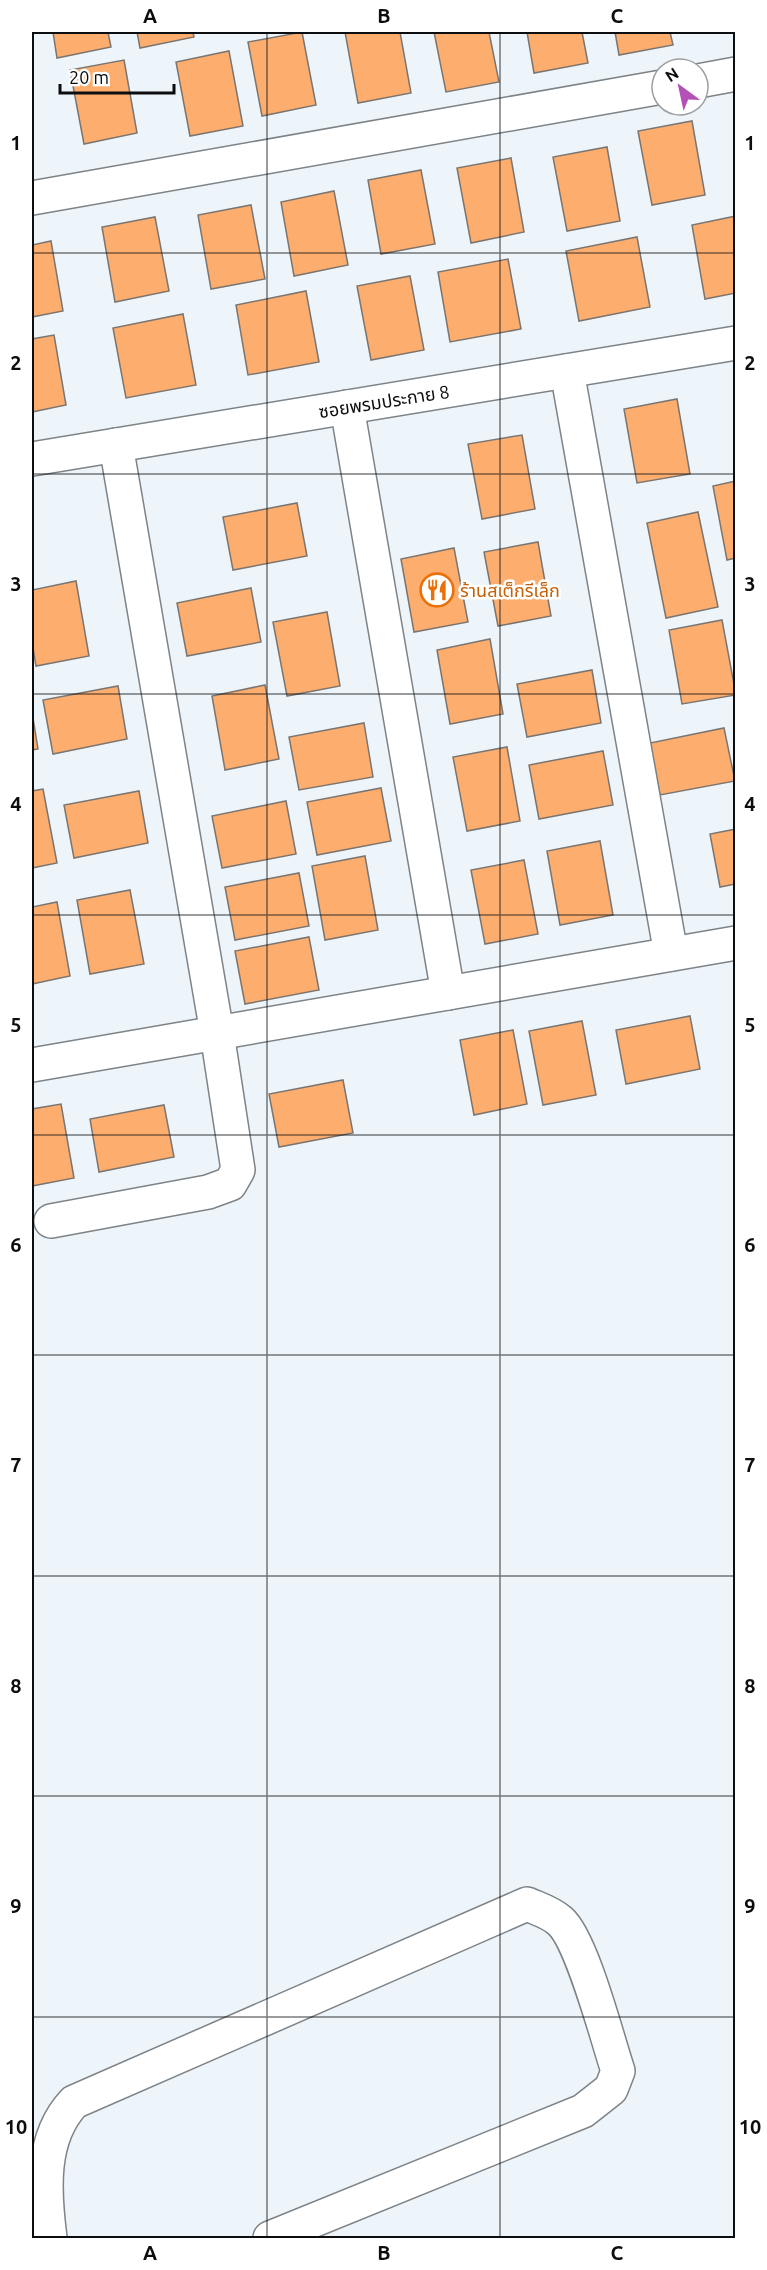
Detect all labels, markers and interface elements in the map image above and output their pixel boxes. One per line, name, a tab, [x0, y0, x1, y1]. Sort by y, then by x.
text: A	[143, 4, 157, 27]
text: B	[377, 4, 391, 27]
text: C	[611, 4, 624, 27]
scale bar	[60, 57, 174, 95]
north arrow	[650, 57, 710, 117]
text: N	[662, 64, 682, 85]
text: 20 m	[69, 67, 109, 87]
text: 1	[10, 131, 22, 154]
text: 1	[744, 131, 756, 154]
text: 2	[10, 351, 22, 374]
text: 2	[744, 351, 756, 374]
street label: ซอยพรมประกาย 8	[317, 381, 451, 421]
text: 3	[10, 572, 22, 595]
restaurant icon: ร้านสเต็กรีเล็ก	[419, 572, 455, 608]
text: 3	[744, 572, 756, 595]
place label: ร้านสเต็กรีเล็ก	[460, 580, 560, 600]
text: 4	[10, 792, 22, 815]
text: 4	[744, 792, 756, 815]
text: 5	[10, 1013, 22, 1036]
text: 5	[744, 1013, 756, 1036]
text: 6	[10, 1233, 22, 1256]
text: 6	[744, 1233, 756, 1256]
text: 7	[10, 1453, 22, 1476]
text: 7	[744, 1453, 756, 1476]
text: 8	[10, 1674, 22, 1697]
text: 8	[744, 1674, 756, 1697]
text: 9	[10, 1894, 22, 1917]
text: 9	[744, 1894, 756, 1917]
text: 10	[5, 2115, 27, 2138]
text: 10	[739, 2115, 761, 2138]
text: A	[143, 2241, 157, 2264]
text: B	[377, 2241, 391, 2264]
text: C	[611, 2241, 624, 2264]

